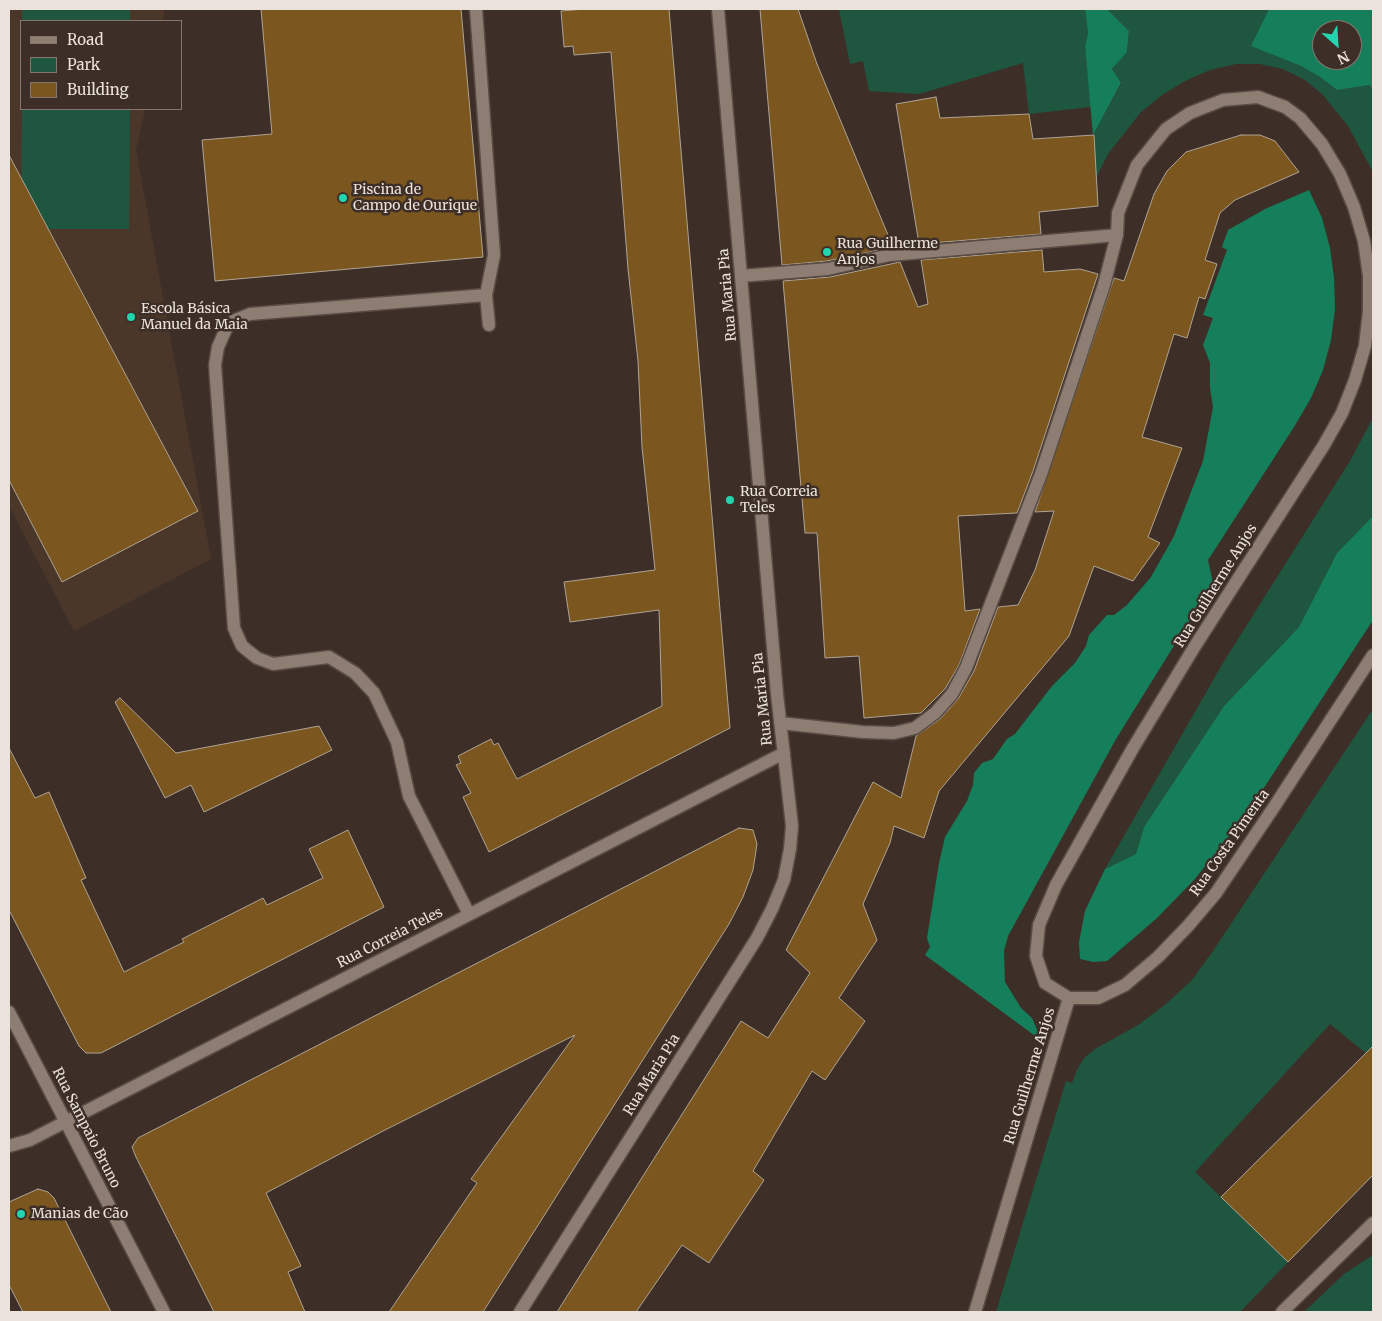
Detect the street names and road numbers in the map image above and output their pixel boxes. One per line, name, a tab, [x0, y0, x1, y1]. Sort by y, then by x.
street label: Rua Maria Pia	[716, 248, 740, 342]
street label: Rua Guilherme Anjos	[1171, 521, 1261, 651]
street label: Rua Maria Pia	[750, 652, 776, 746]
street label: Rua Costa Pimenta	[1187, 786, 1273, 900]
street label: Rua Correia Teles	[334, 904, 446, 972]
street label: Rua Guilherme Anjos	[1001, 1005, 1059, 1147]
street label: Rua Maria Pia	[620, 1031, 684, 1119]
street label: Rua Sampaio Bruno	[48, 1065, 124, 1191]

